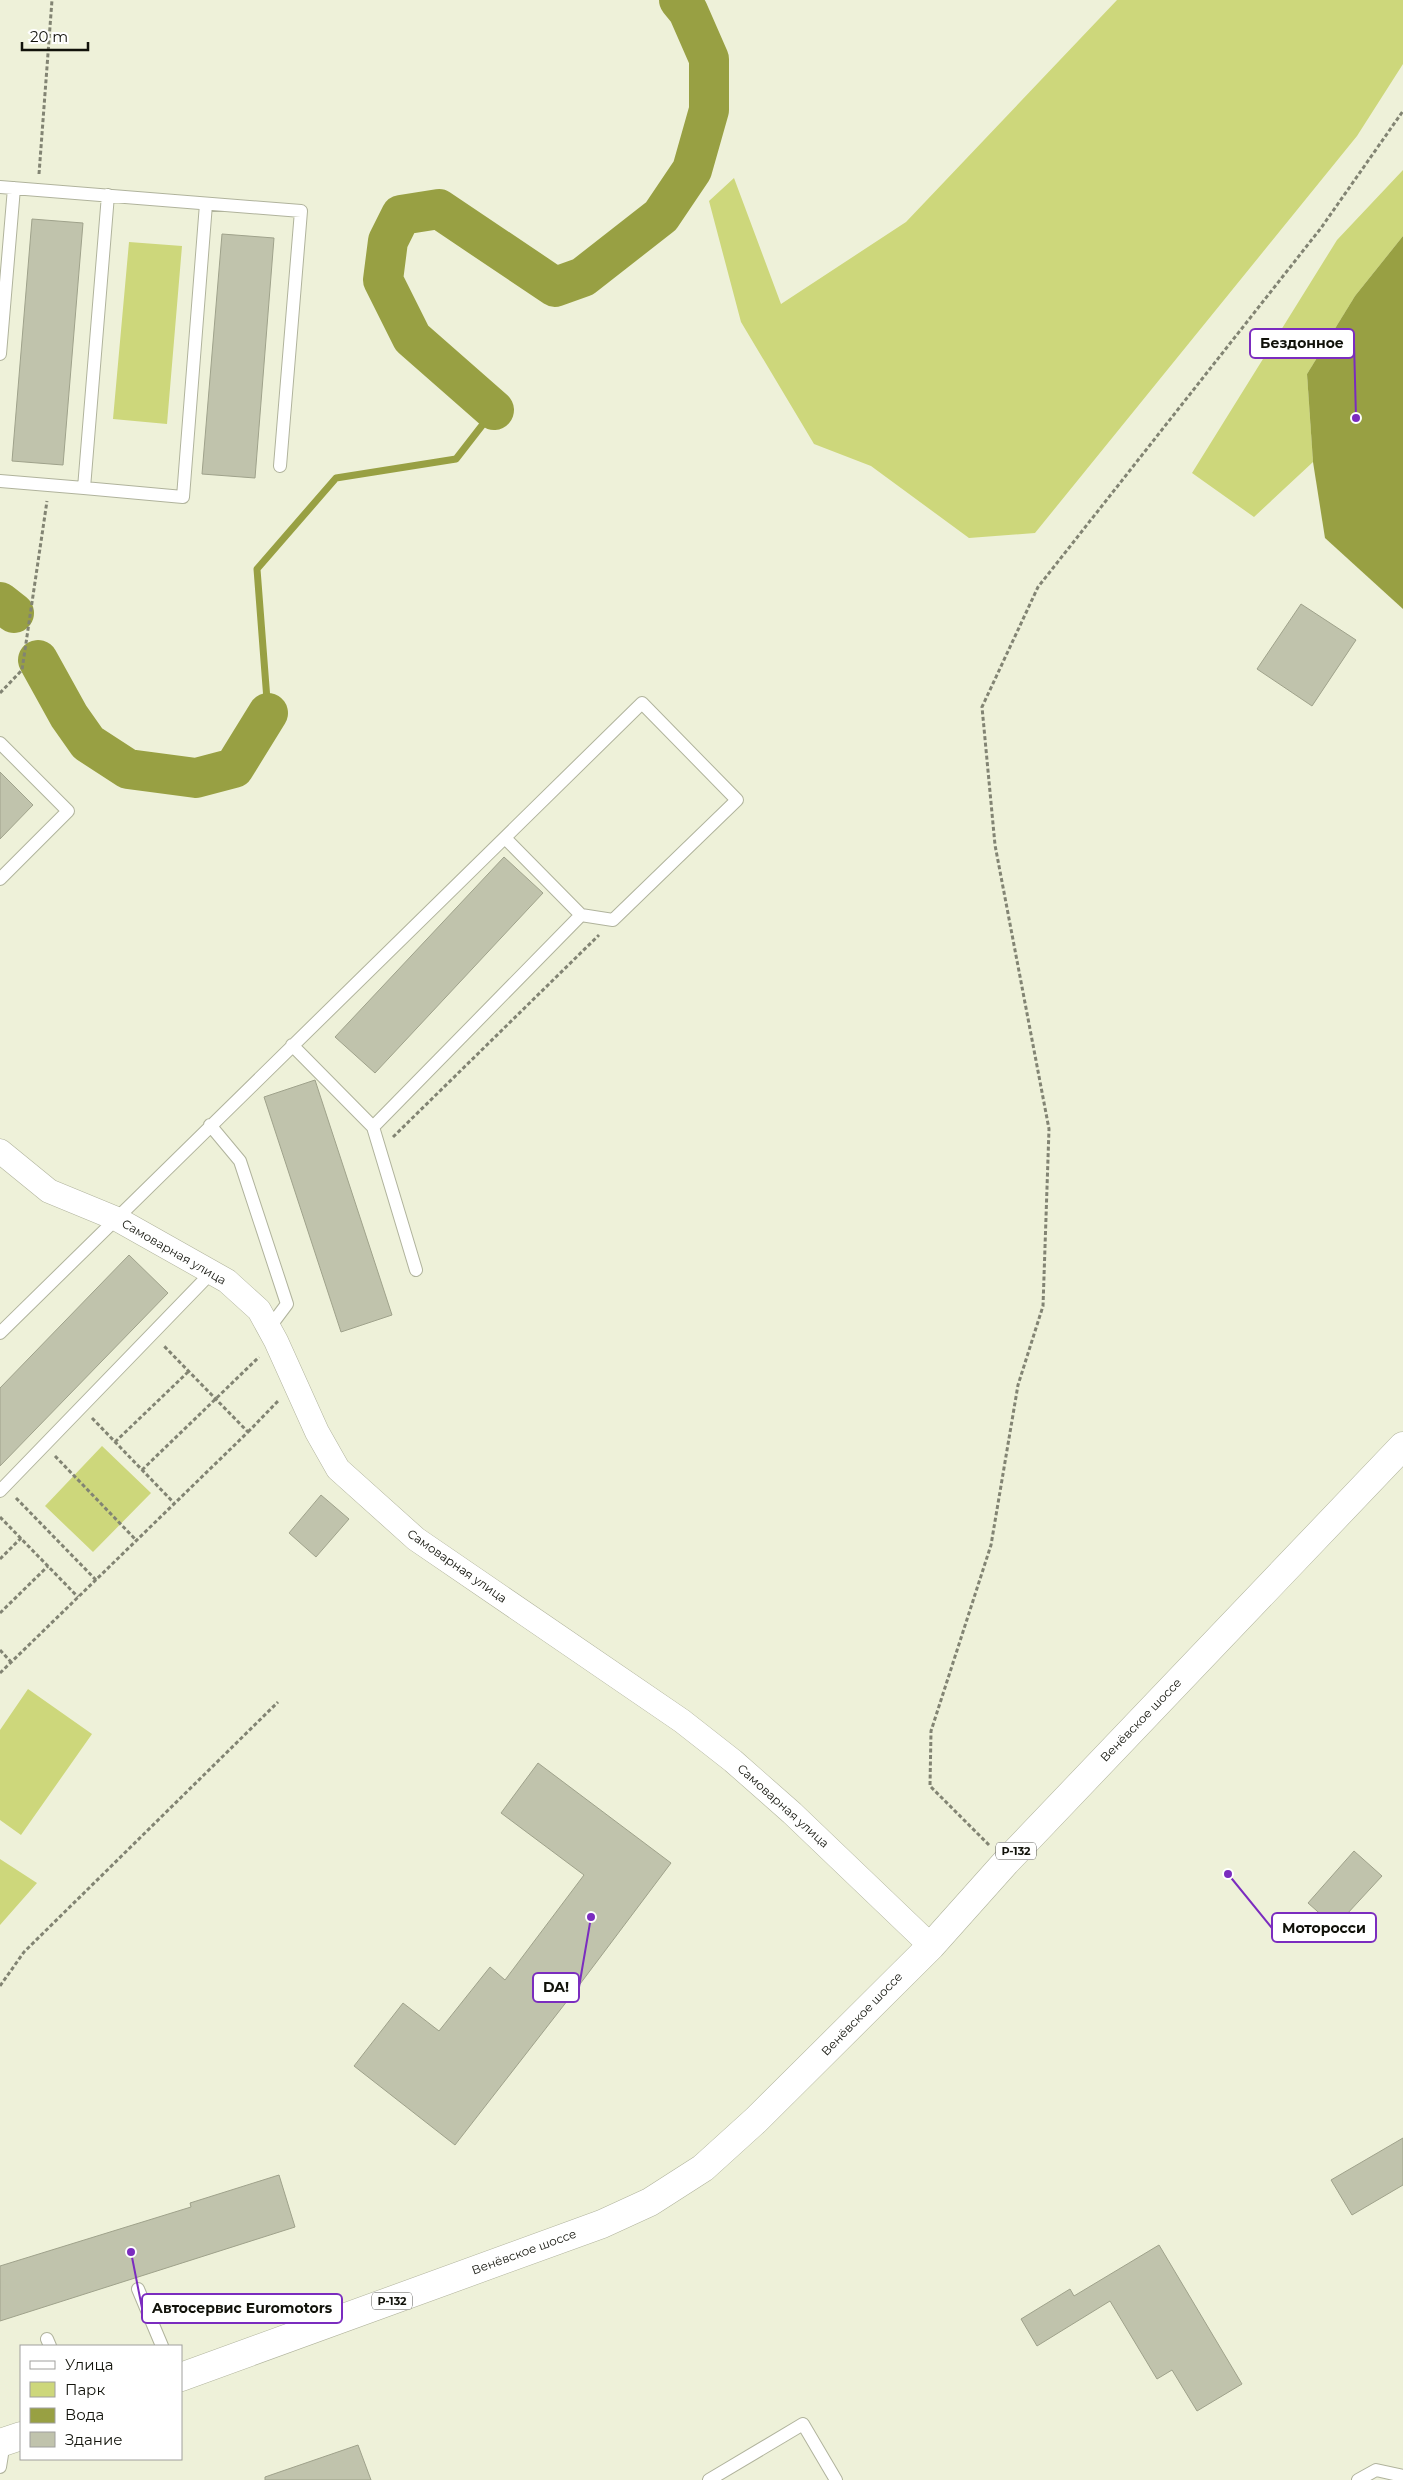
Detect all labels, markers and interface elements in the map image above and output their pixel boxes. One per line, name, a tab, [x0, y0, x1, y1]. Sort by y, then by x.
scale bar	[22, 20, 89, 52]
text: 20 m	[30, 27, 68, 46]
callout: Бездонное	[1250, 329, 1354, 358]
text: Бездонное	[1260, 334, 1344, 352]
street label: Самоварная улица	[119, 1216, 229, 1288]
street label: Самоварная улица	[405, 1526, 510, 1606]
street label: Венёвское шоссе	[1097, 1675, 1184, 1765]
street label: Самоварная улица	[734, 1761, 832, 1851]
road number: Р-132	[996, 1842, 1036, 1860]
callout: Моторосси	[1272, 1913, 1376, 1942]
text: Моторосси	[1282, 1919, 1366, 1937]
street label: Венёвское шоссе	[818, 1969, 905, 2059]
callout: DA!	[533, 1973, 579, 2002]
text: DA!	[543, 1978, 569, 1996]
street label: Венёвское шоссе	[469, 2226, 578, 2277]
road number: Р-132	[372, 2292, 412, 2310]
callout: Автосервис Euromotors	[142, 2294, 342, 2323]
text: Автосервис Euromotors	[152, 2299, 333, 2317]
legend	[20, 2345, 182, 2460]
text: Улица	[65, 2355, 113, 2374]
text: Парк	[65, 2380, 105, 2399]
text: Вода	[65, 2405, 104, 2424]
text: Здание	[65, 2430, 123, 2449]

